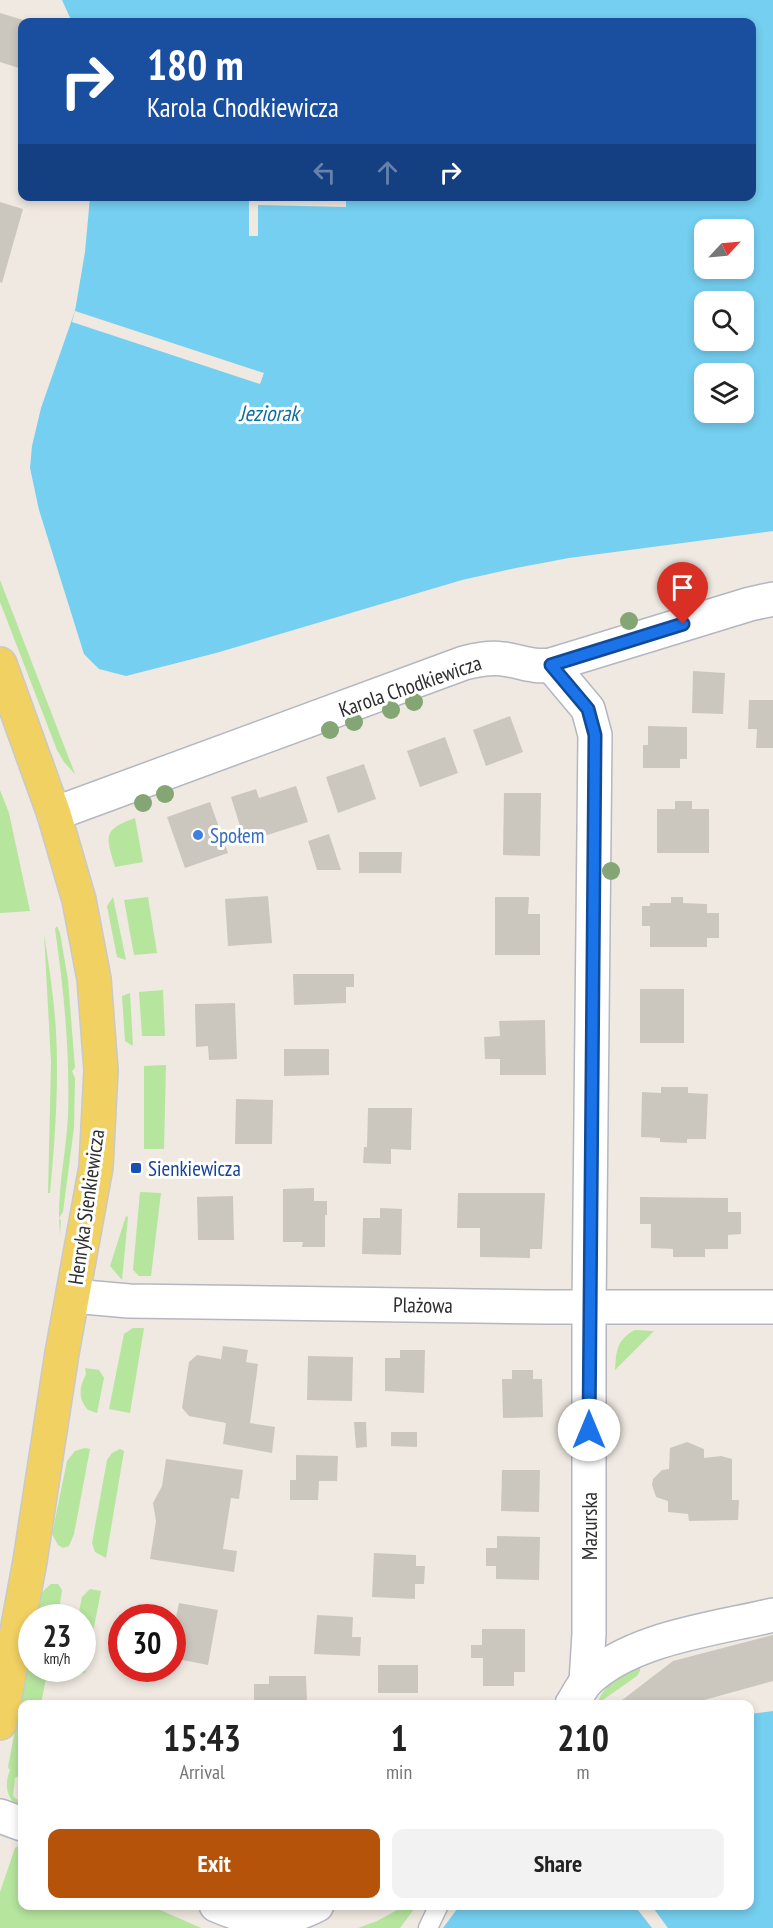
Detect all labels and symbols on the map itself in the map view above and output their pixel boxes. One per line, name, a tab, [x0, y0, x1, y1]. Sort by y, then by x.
north arrow	[694, 219, 754, 279]
water label: Jeziorak	[238, 399, 301, 427]
pin	[657, 562, 708, 624]
street label: Karola Chodkiewicza	[335, 649, 485, 723]
place label: Społem	[210, 822, 264, 849]
marker: Społem	[191, 828, 205, 842]
street label: Henryka Sienkiewicza	[62, 1128, 110, 1286]
place label: Sienkiewicza	[148, 1155, 241, 1182]
marker: Sienkiewicza	[129, 1161, 143, 1175]
street label: Plażowa	[393, 1291, 453, 1319]
position arrow	[557, 1398, 621, 1462]
street label: Mazurska	[576, 1492, 603, 1560]
speed limit sign: 30	[108, 1604, 186, 1682]

